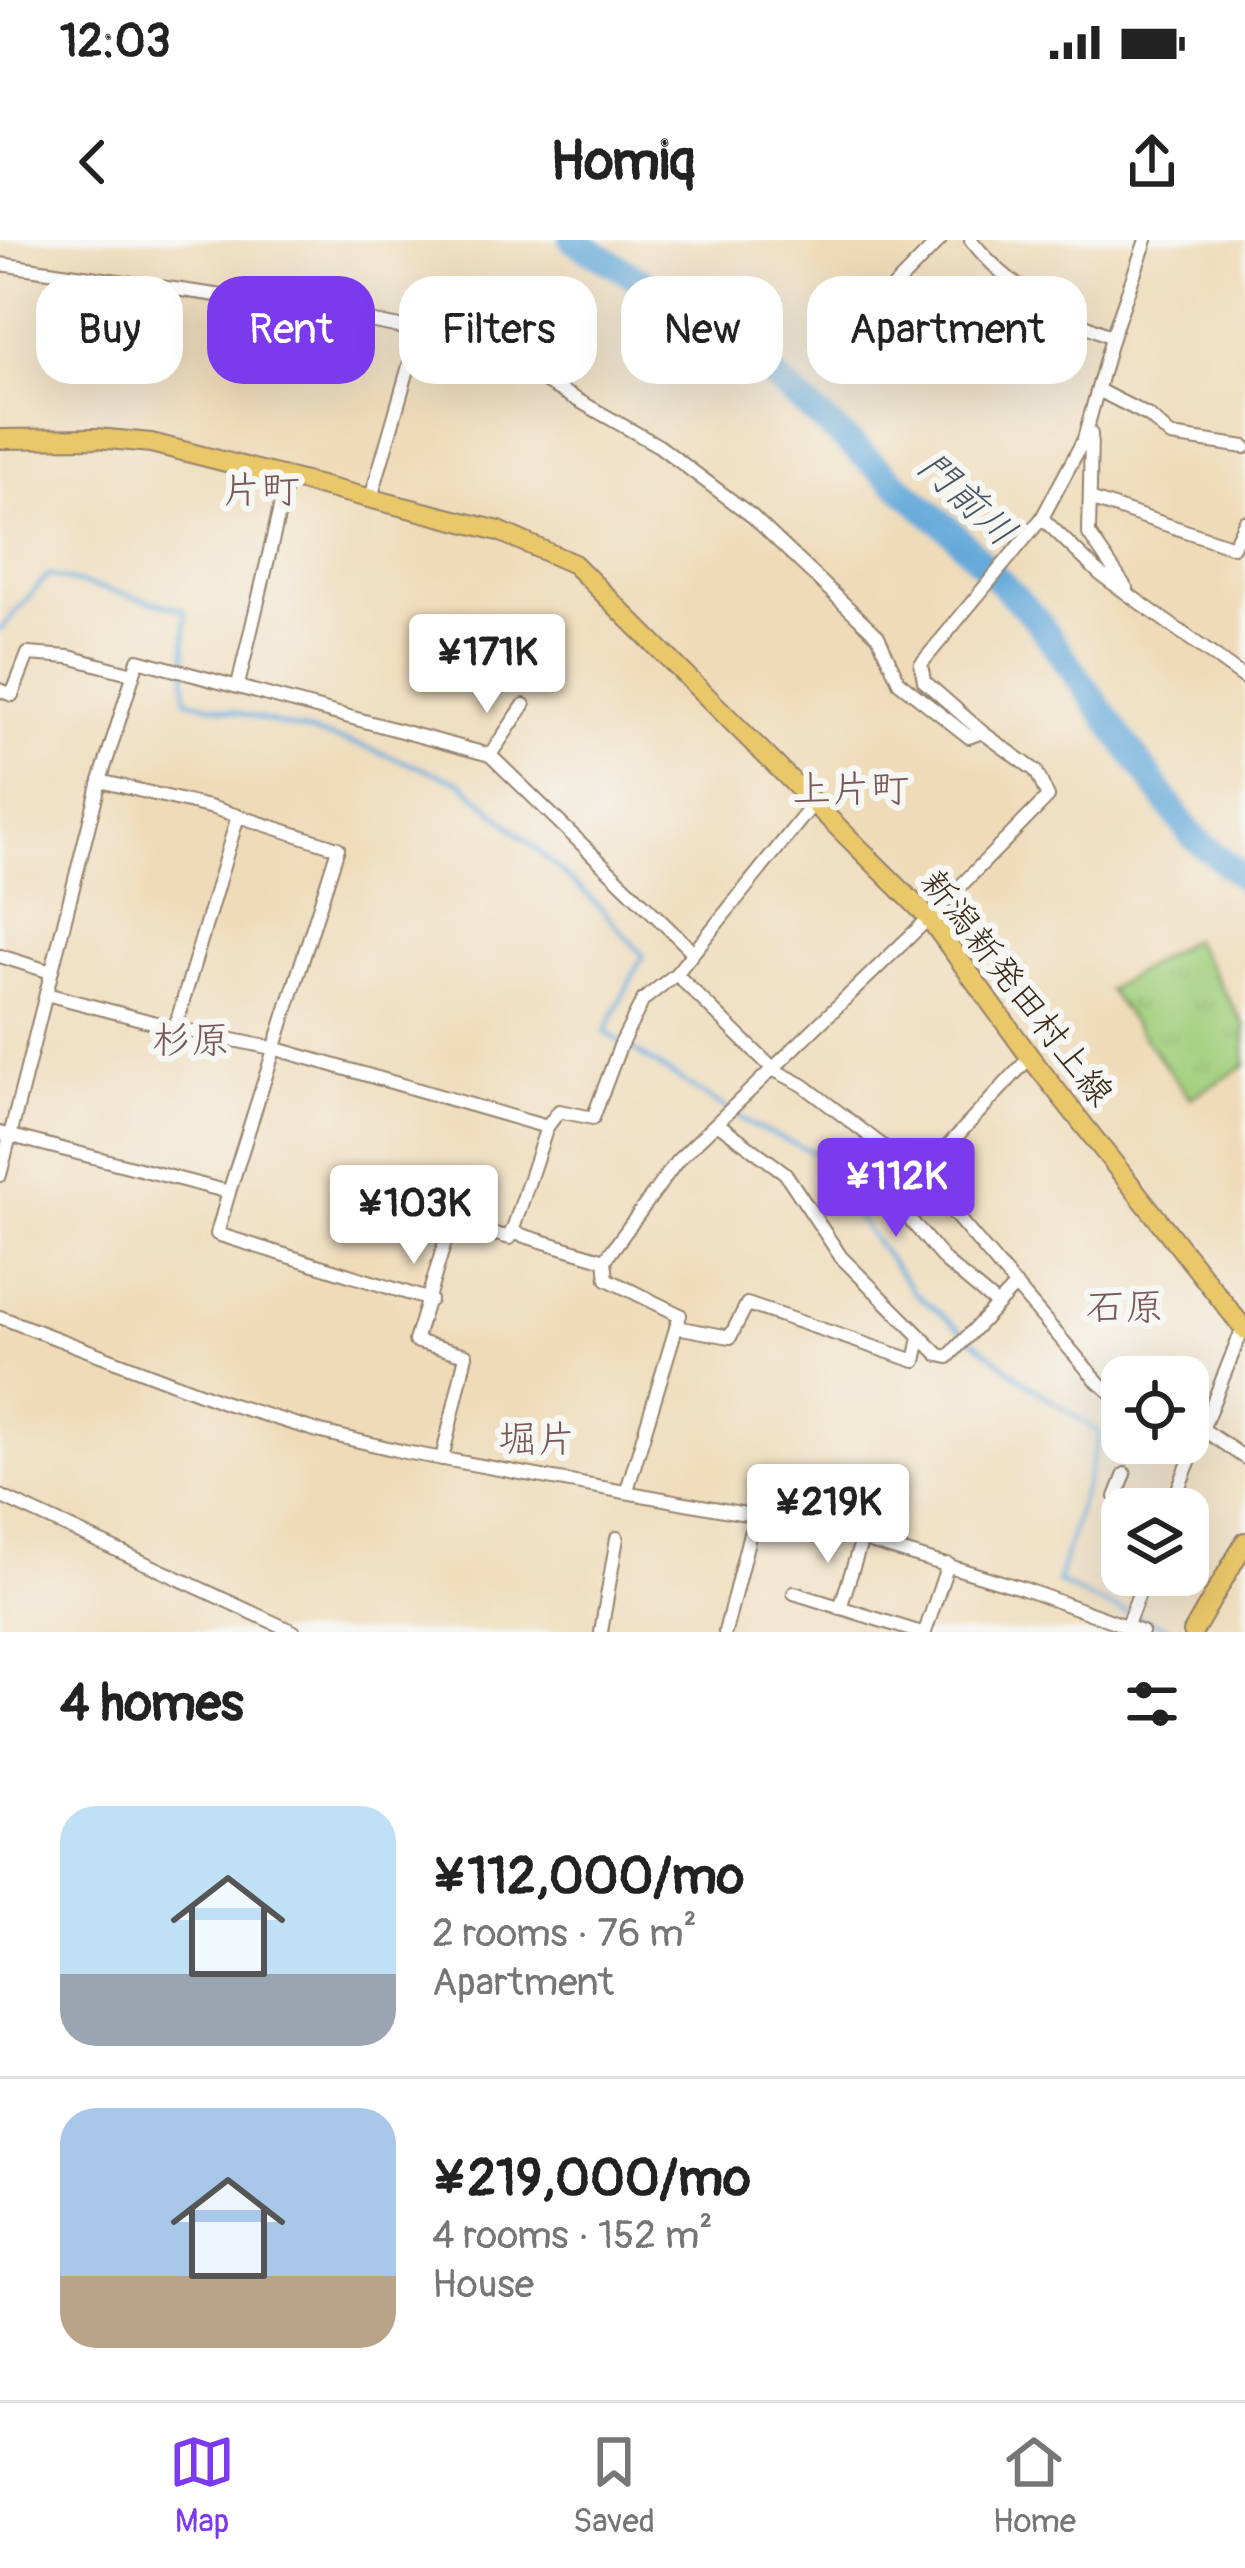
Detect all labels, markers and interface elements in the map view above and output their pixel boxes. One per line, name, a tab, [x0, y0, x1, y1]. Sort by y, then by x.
text: 12:03	[60, 14, 171, 70]
text: Homiq	[550, 128, 695, 196]
icon: back	[60, 129, 126, 195]
icon: share	[1119, 129, 1185, 195]
chip: Buy	[36, 276, 183, 384]
chip: Rent	[207, 276, 375, 384]
chip: Filters	[399, 276, 597, 384]
chip: New	[621, 276, 783, 384]
chip: Apartment	[807, 276, 1087, 384]
water label: 門前川	[907, 441, 1026, 557]
district label: 片町	[222, 466, 300, 515]
pin: ¥171K	[403, 614, 571, 716]
text: ¥171K	[436, 628, 538, 677]
district label: 上片町	[792, 765, 910, 814]
street label: 新潟新発田村上線	[910, 861, 1123, 1115]
district label: 杉原	[152, 1016, 230, 1065]
pin: ¥112K	[812, 1138, 980, 1240]
text: ¥112K	[845, 1152, 947, 1201]
pin: ¥103K	[330, 1165, 498, 1267]
text: ¥103K	[357, 1179, 471, 1228]
district label: 石原	[1086, 1283, 1164, 1332]
map controls	[1101, 1356, 1209, 1596]
button: locate	[1101, 1356, 1209, 1464]
district label: 堀片	[498, 1415, 576, 1464]
pin: ¥219K	[744, 1464, 912, 1566]
text: ¥219K	[774, 1478, 882, 1527]
button: layers	[1101, 1488, 1209, 1596]
icon: filters	[1119, 1671, 1185, 1737]
text: 4 homes	[60, 1672, 244, 1736]
text: ¥112,000/mo	[432, 1845, 744, 1909]
icon: home	[156, 1854, 300, 1998]
text: 2 rooms · 76 m²	[432, 1909, 697, 1958]
text: Apartment	[432, 1958, 614, 2007]
text: ¥219,000/mo	[432, 2147, 751, 2211]
icon: home	[156, 2156, 300, 2300]
text: 4 rooms · 152 m²	[432, 2211, 713, 2260]
text: House	[432, 2260, 534, 2309]
tab: Map	[169, 2429, 235, 2542]
tab: Saved	[573, 2429, 655, 2542]
tab: Home	[993, 2429, 1076, 2542]

